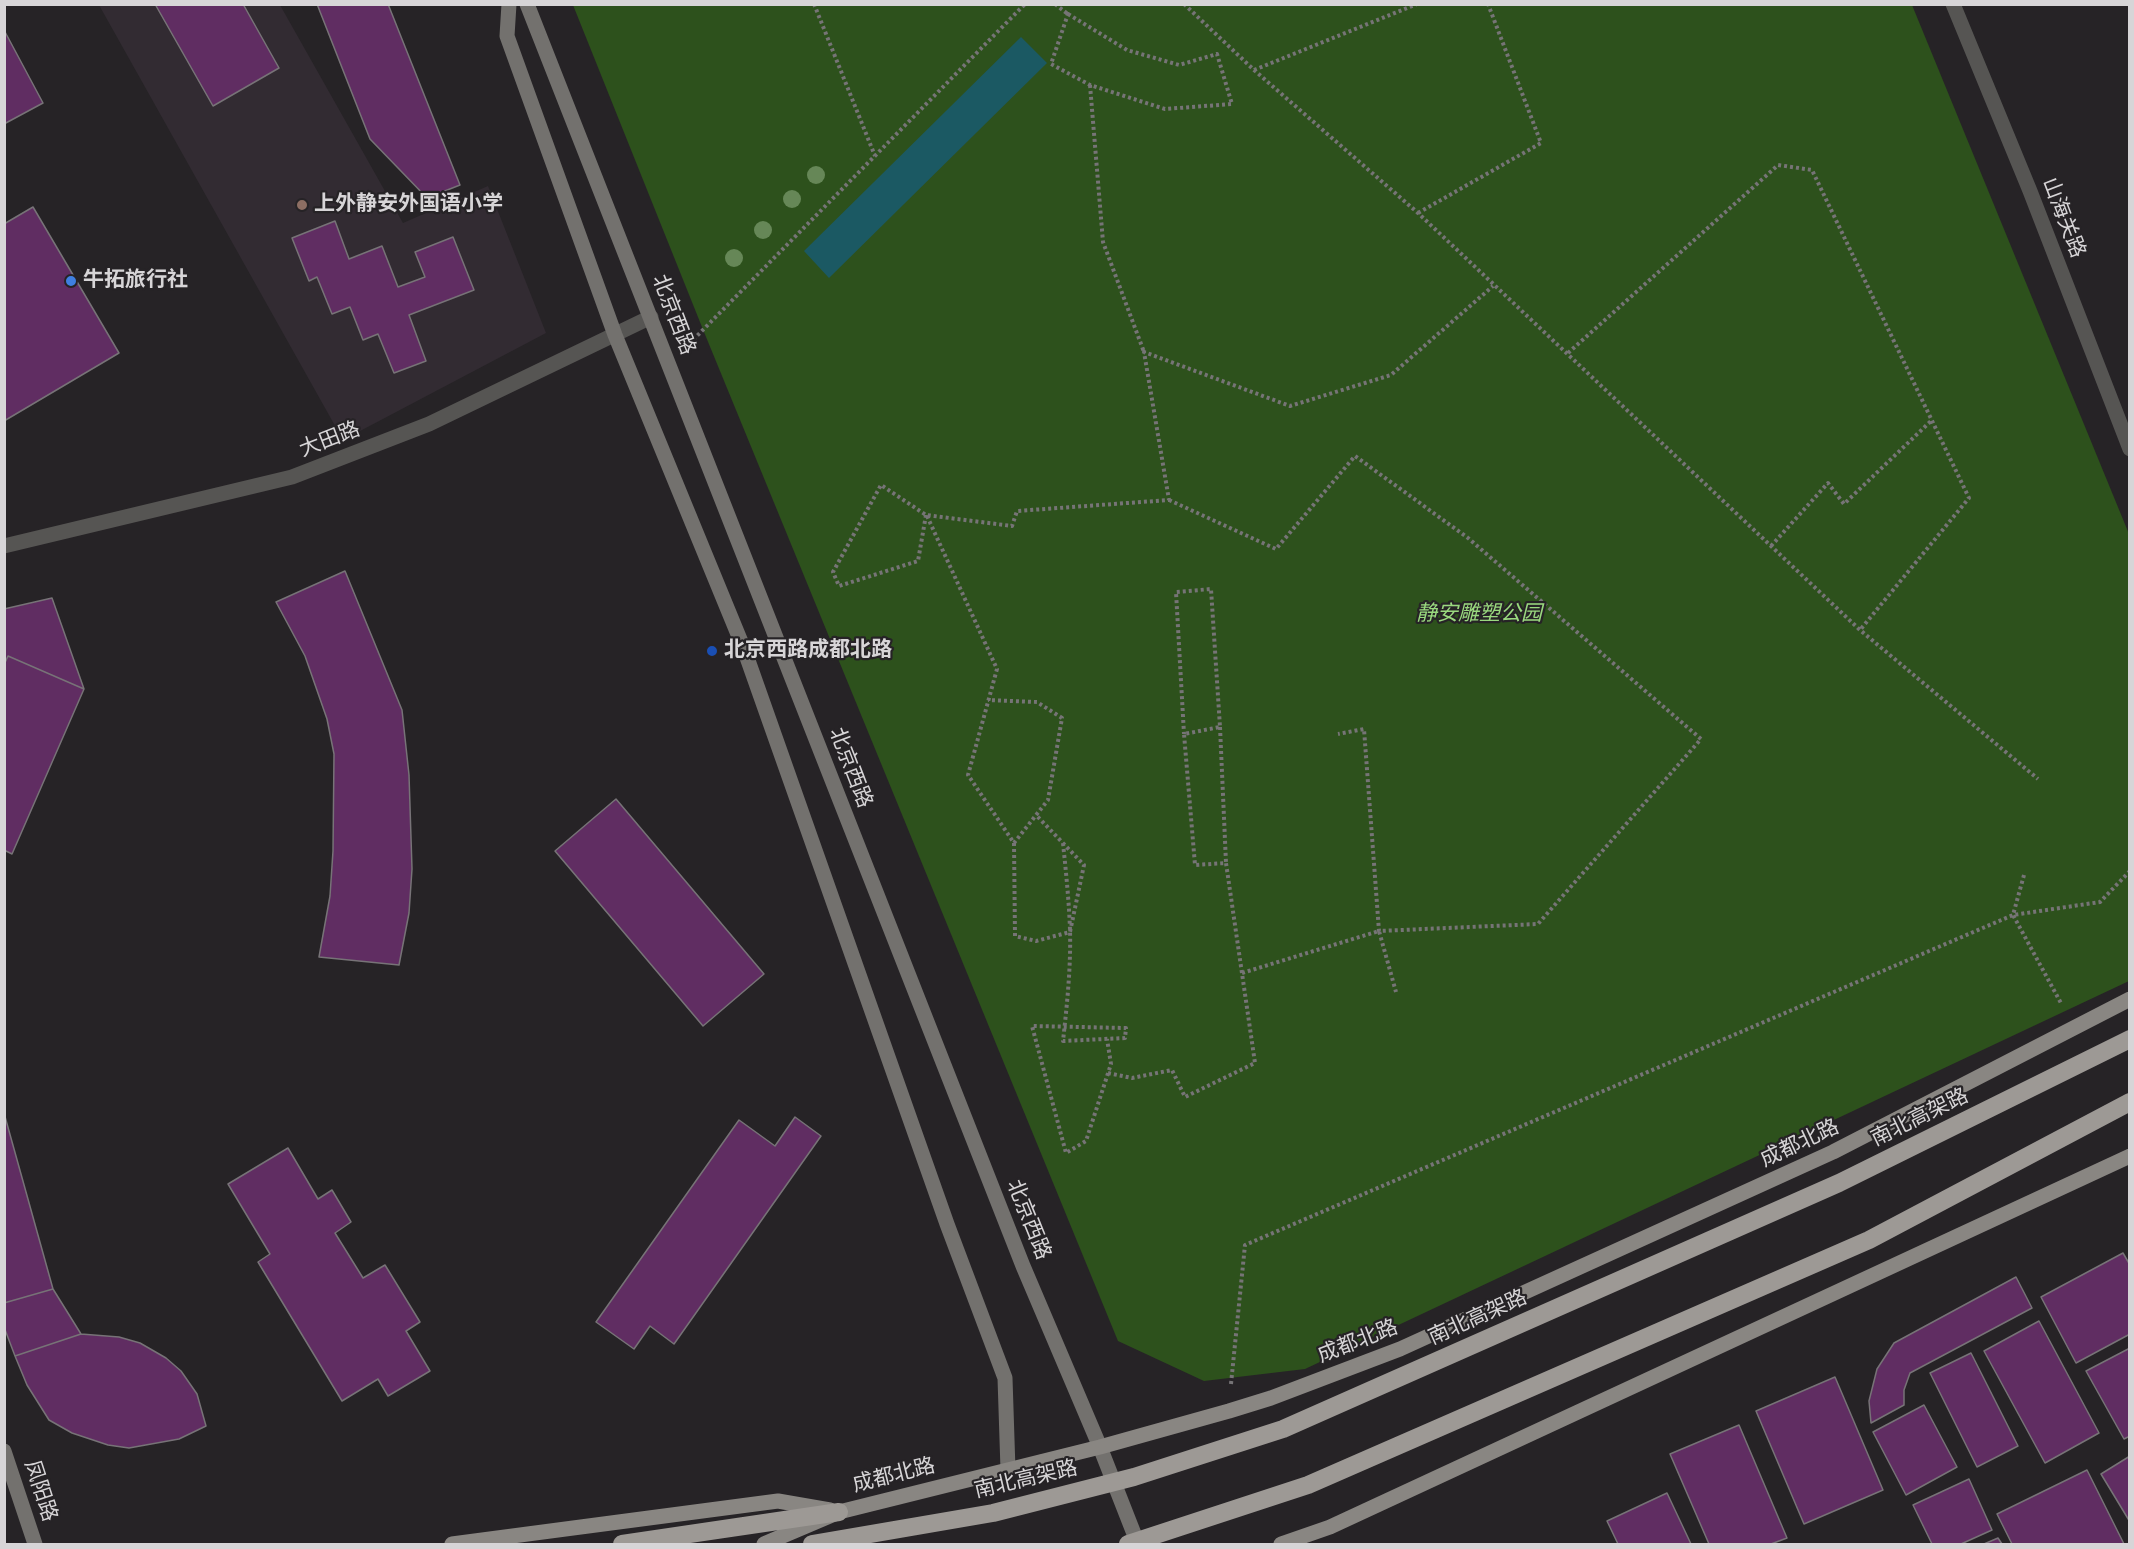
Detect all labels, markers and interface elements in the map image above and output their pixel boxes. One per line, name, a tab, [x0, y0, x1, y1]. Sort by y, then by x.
street label: 山海关路	[2036, 174, 2090, 262]
place label: 上外静安外国语小学	[314, 192, 503, 218]
marker: 上外静安外国语小学	[295, 198, 309, 212]
place label: 牛拓旅行社	[83, 268, 188, 294]
street label: 北京西路	[646, 271, 700, 359]
marker: 牛拓旅行社	[64, 274, 78, 288]
street label: 大田路	[296, 417, 364, 463]
park label: 静安雕塑公园	[1416, 601, 1542, 627]
place label: 北京西路成都北路	[724, 638, 892, 664]
marker: 北京西路成都北路	[705, 644, 719, 658]
street label: 北京西路	[823, 724, 877, 812]
street label: 南北高架路	[1867, 1084, 1973, 1152]
street label: 成都北路	[1757, 1115, 1843, 1173]
street label: 北京西路	[1001, 1176, 1055, 1264]
street label: 南北高架路	[1425, 1285, 1531, 1351]
street label: 成都北路	[1314, 1315, 1402, 1369]
street label: 成都北路	[850, 1454, 938, 1498]
street label: 南北高架路	[972, 1456, 1080, 1504]
street label: 凤阳路	[18, 1457, 62, 1525]

